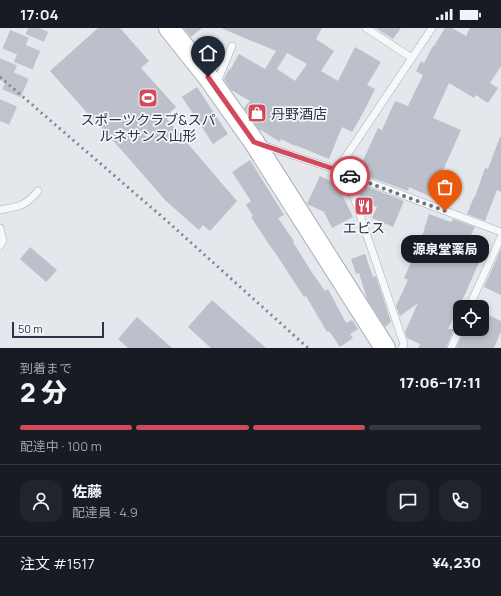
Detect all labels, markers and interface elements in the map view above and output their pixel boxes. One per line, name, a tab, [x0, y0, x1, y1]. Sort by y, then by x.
text: 17:04	[20, 4, 59, 25]
pin	[191, 36, 225, 77]
icon: home	[197, 42, 219, 64]
sports icon: スポーツクラブ&スパ ルネサンス山形	[137, 87, 159, 109]
shop icon: 丹野酒店	[246, 102, 268, 124]
place label: 丹野酒店	[271, 104, 327, 123]
place label: スポーツクラブ&スパ ルネサンス山形	[81, 110, 215, 145]
courier	[330, 156, 370, 196]
icon: car	[339, 165, 361, 187]
pin	[428, 170, 462, 211]
icon: bag	[434, 176, 456, 198]
restaurant icon: エビス	[353, 195, 375, 217]
place label: エビス	[343, 218, 385, 237]
callout: 源泉堂薬局	[401, 235, 489, 263]
text: 源泉堂薬局	[412, 240, 478, 258]
map controls	[453, 300, 489, 336]
button: locate	[453, 300, 489, 336]
scale bar	[12, 320, 104, 339]
text: 50 m	[18, 321, 43, 336]
text: 到着まで	[20, 359, 72, 377]
text: 17:06–17:11	[399, 372, 481, 393]
text: 2 分	[20, 374, 67, 410]
text: 配達中 · 100 m	[20, 437, 102, 455]
button: person	[20, 480, 62, 522]
button: chat	[387, 480, 429, 522]
button: phone	[439, 480, 481, 522]
text: 佐藤	[72, 481, 102, 502]
text: 配達員 · 4.9	[72, 503, 138, 521]
text: ¥4,230	[432, 552, 481, 573]
text: 注文 #1517	[20, 553, 95, 574]

